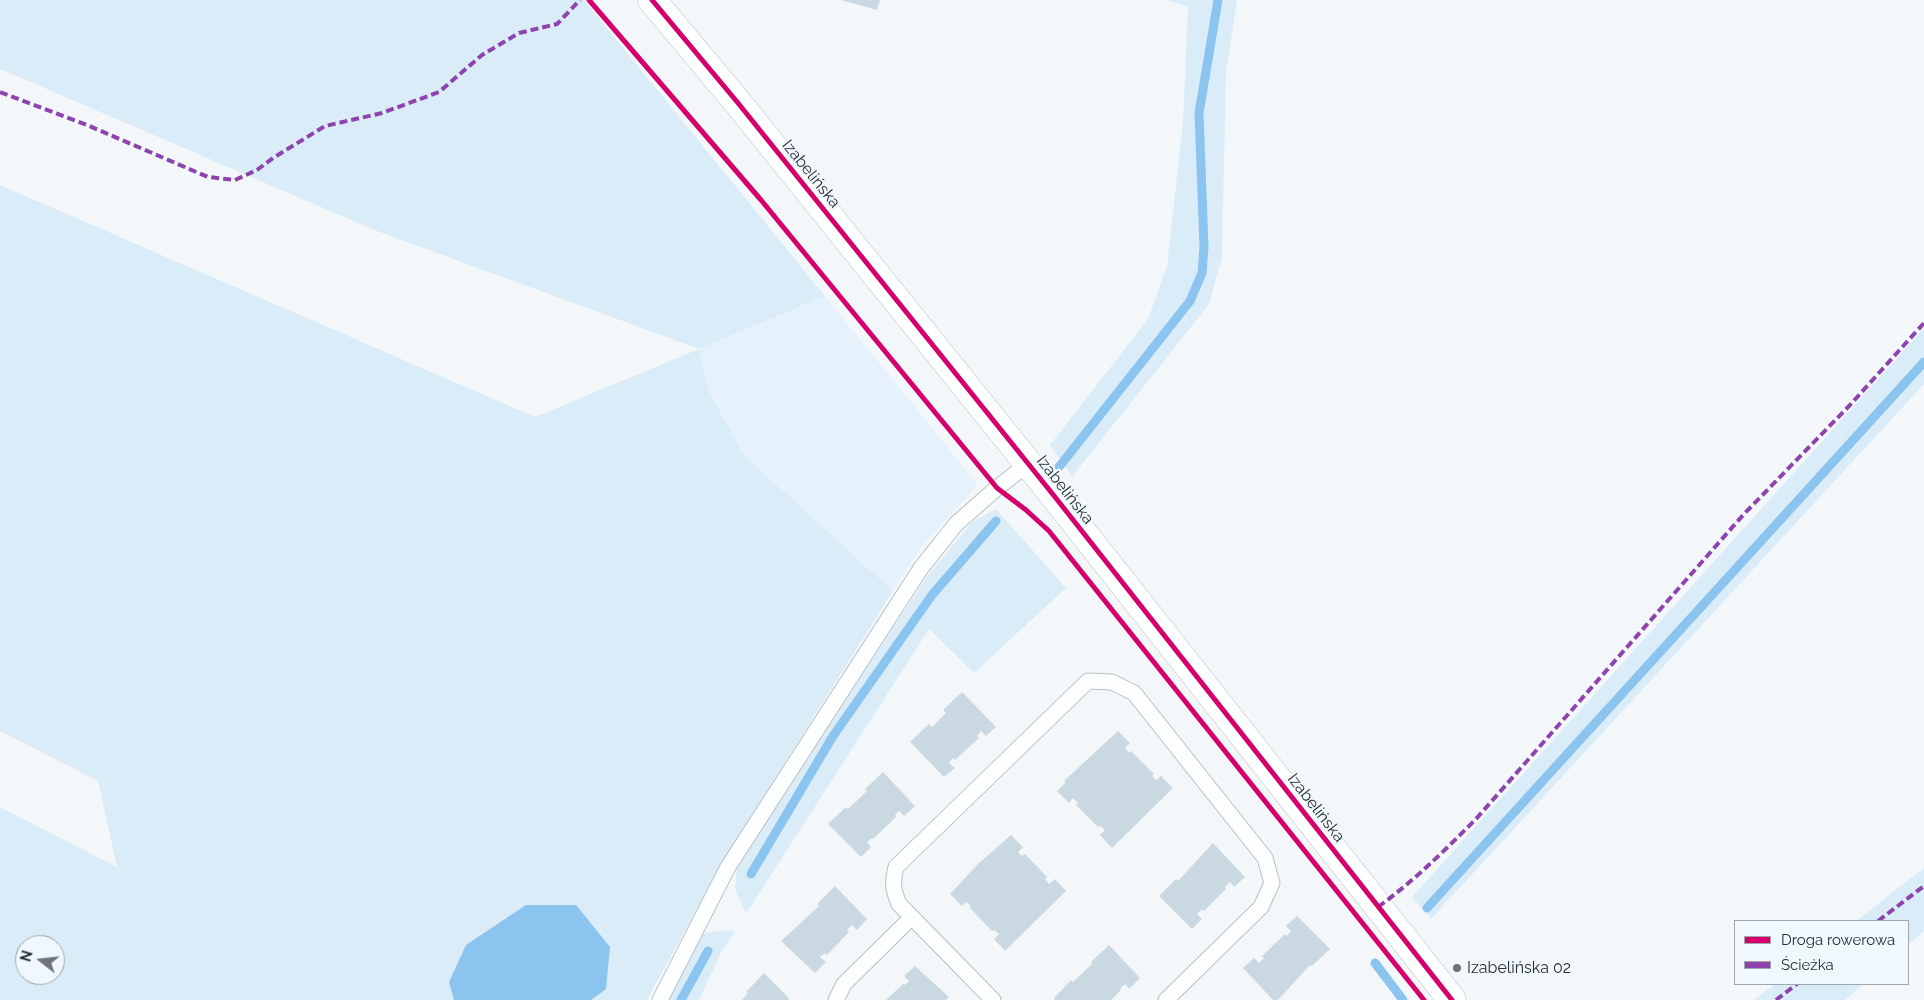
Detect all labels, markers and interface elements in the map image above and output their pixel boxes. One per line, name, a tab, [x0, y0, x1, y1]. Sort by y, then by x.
street label: Izabelińska	[778, 136, 844, 212]
street label: Izabelińska	[1032, 452, 1098, 528]
street label: Izabelińska	[1283, 770, 1349, 846]
legend	[1734, 920, 1909, 985]
text: Droga rowerowa	[1781, 931, 1895, 949]
north arrow	[15, 935, 65, 985]
text: N	[17, 949, 36, 963]
text: Ścieżka	[1781, 956, 1834, 974]
place label: Izabelińska 02	[1467, 958, 1571, 978]
marker: Izabelińska 02	[1451, 962, 1463, 974]

